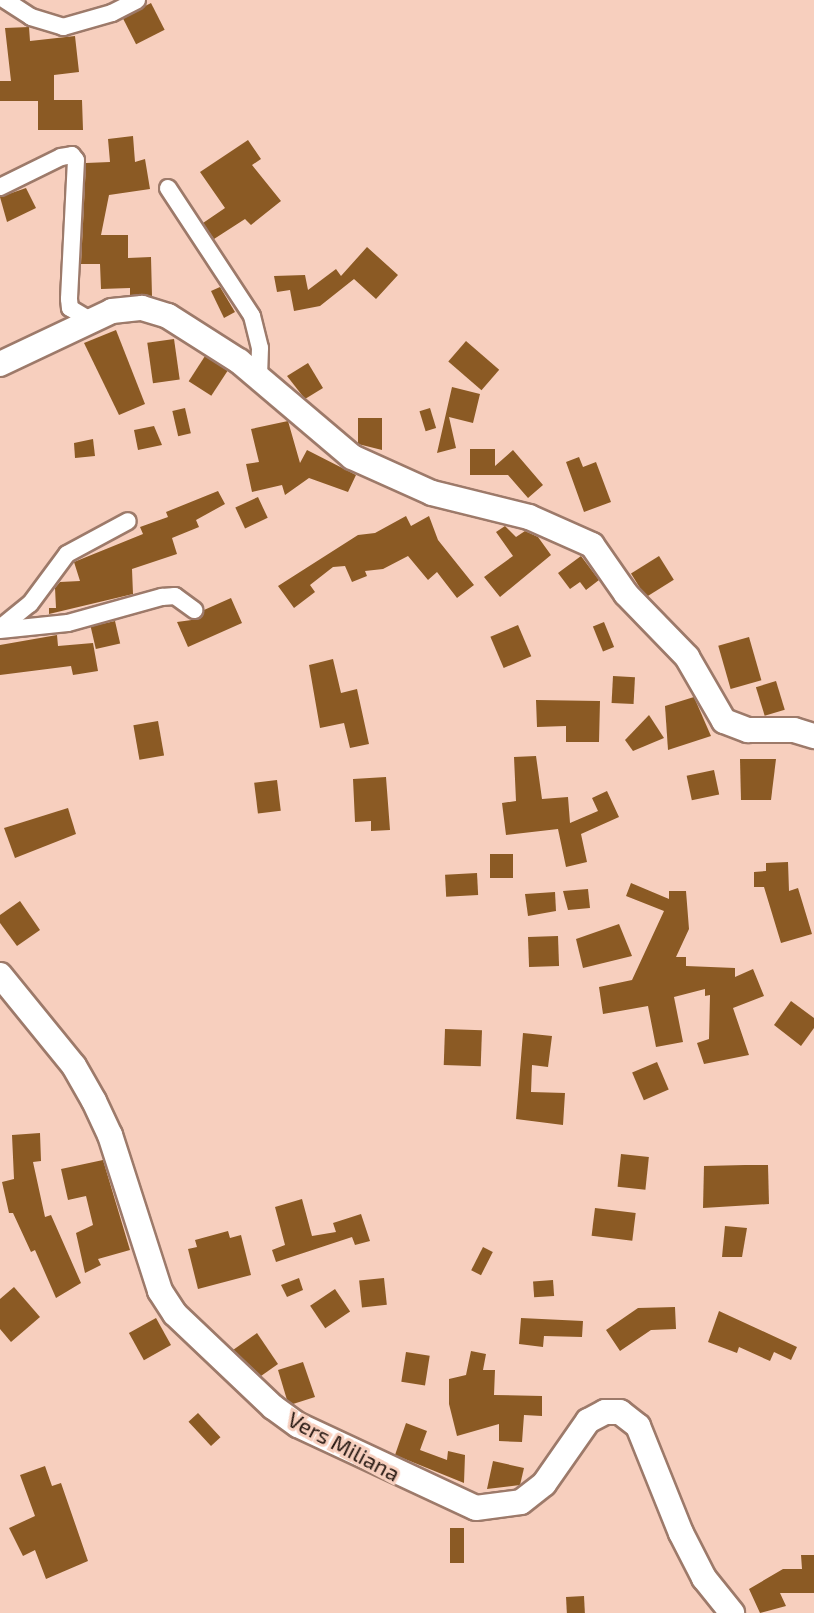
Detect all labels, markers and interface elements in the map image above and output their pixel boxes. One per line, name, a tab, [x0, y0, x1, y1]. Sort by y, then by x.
street label: Vers Miliana	[284, 1405, 404, 1487]

